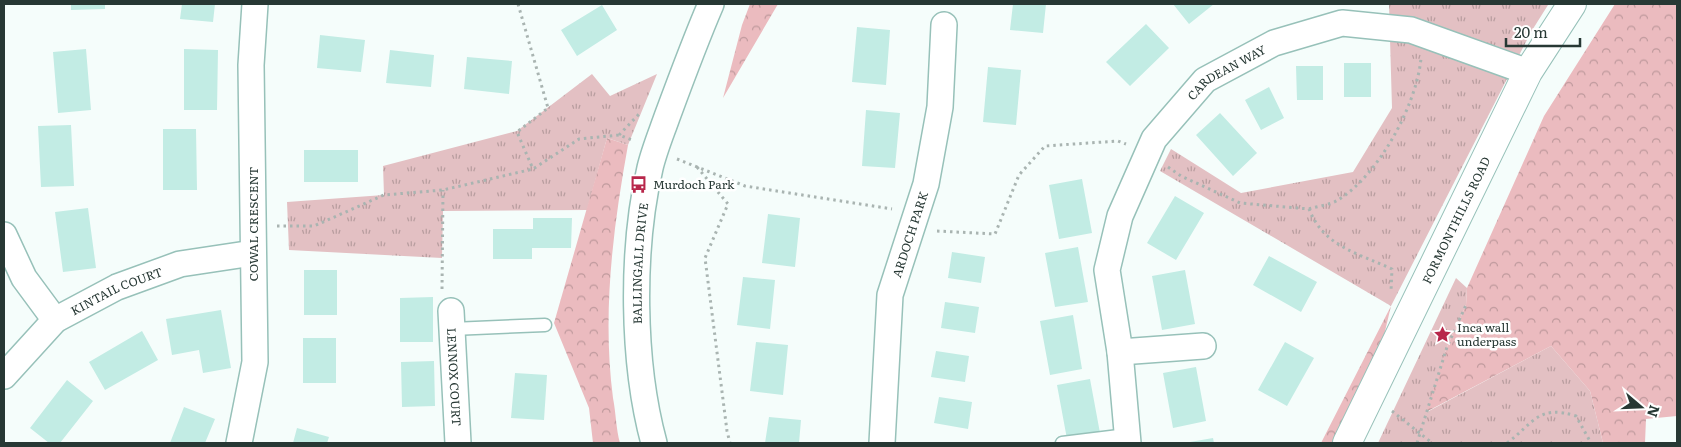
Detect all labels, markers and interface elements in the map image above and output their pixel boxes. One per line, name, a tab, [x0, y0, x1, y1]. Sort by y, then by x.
scale bar	[1506, 15, 1580, 47]
text: 20 m	[1514, 20, 1548, 43]
street label: CARDEAN WAY	[1183, 40, 1269, 104]
street label: FORMONTHILLS ROAD	[1417, 153, 1494, 287]
street label: COWAL CRESCENT	[244, 167, 262, 281]
bus stop icon: Murdoch Park	[629, 174, 649, 194]
place label: Murdoch Park	[653, 175, 735, 193]
street label: ARDOCH PARK	[887, 189, 932, 280]
street label: BALLINGALL DRIVE	[628, 201, 652, 325]
street label: KINTAIL COURT	[67, 262, 165, 319]
place label: Inca wall underpass	[1457, 318, 1517, 350]
place icon: Inca wall underpass	[1433, 324, 1453, 344]
street label: LENNOX COURT	[443, 327, 466, 427]
north arrow	[1616, 382, 1666, 432]
text: N	[1643, 403, 1666, 421]

